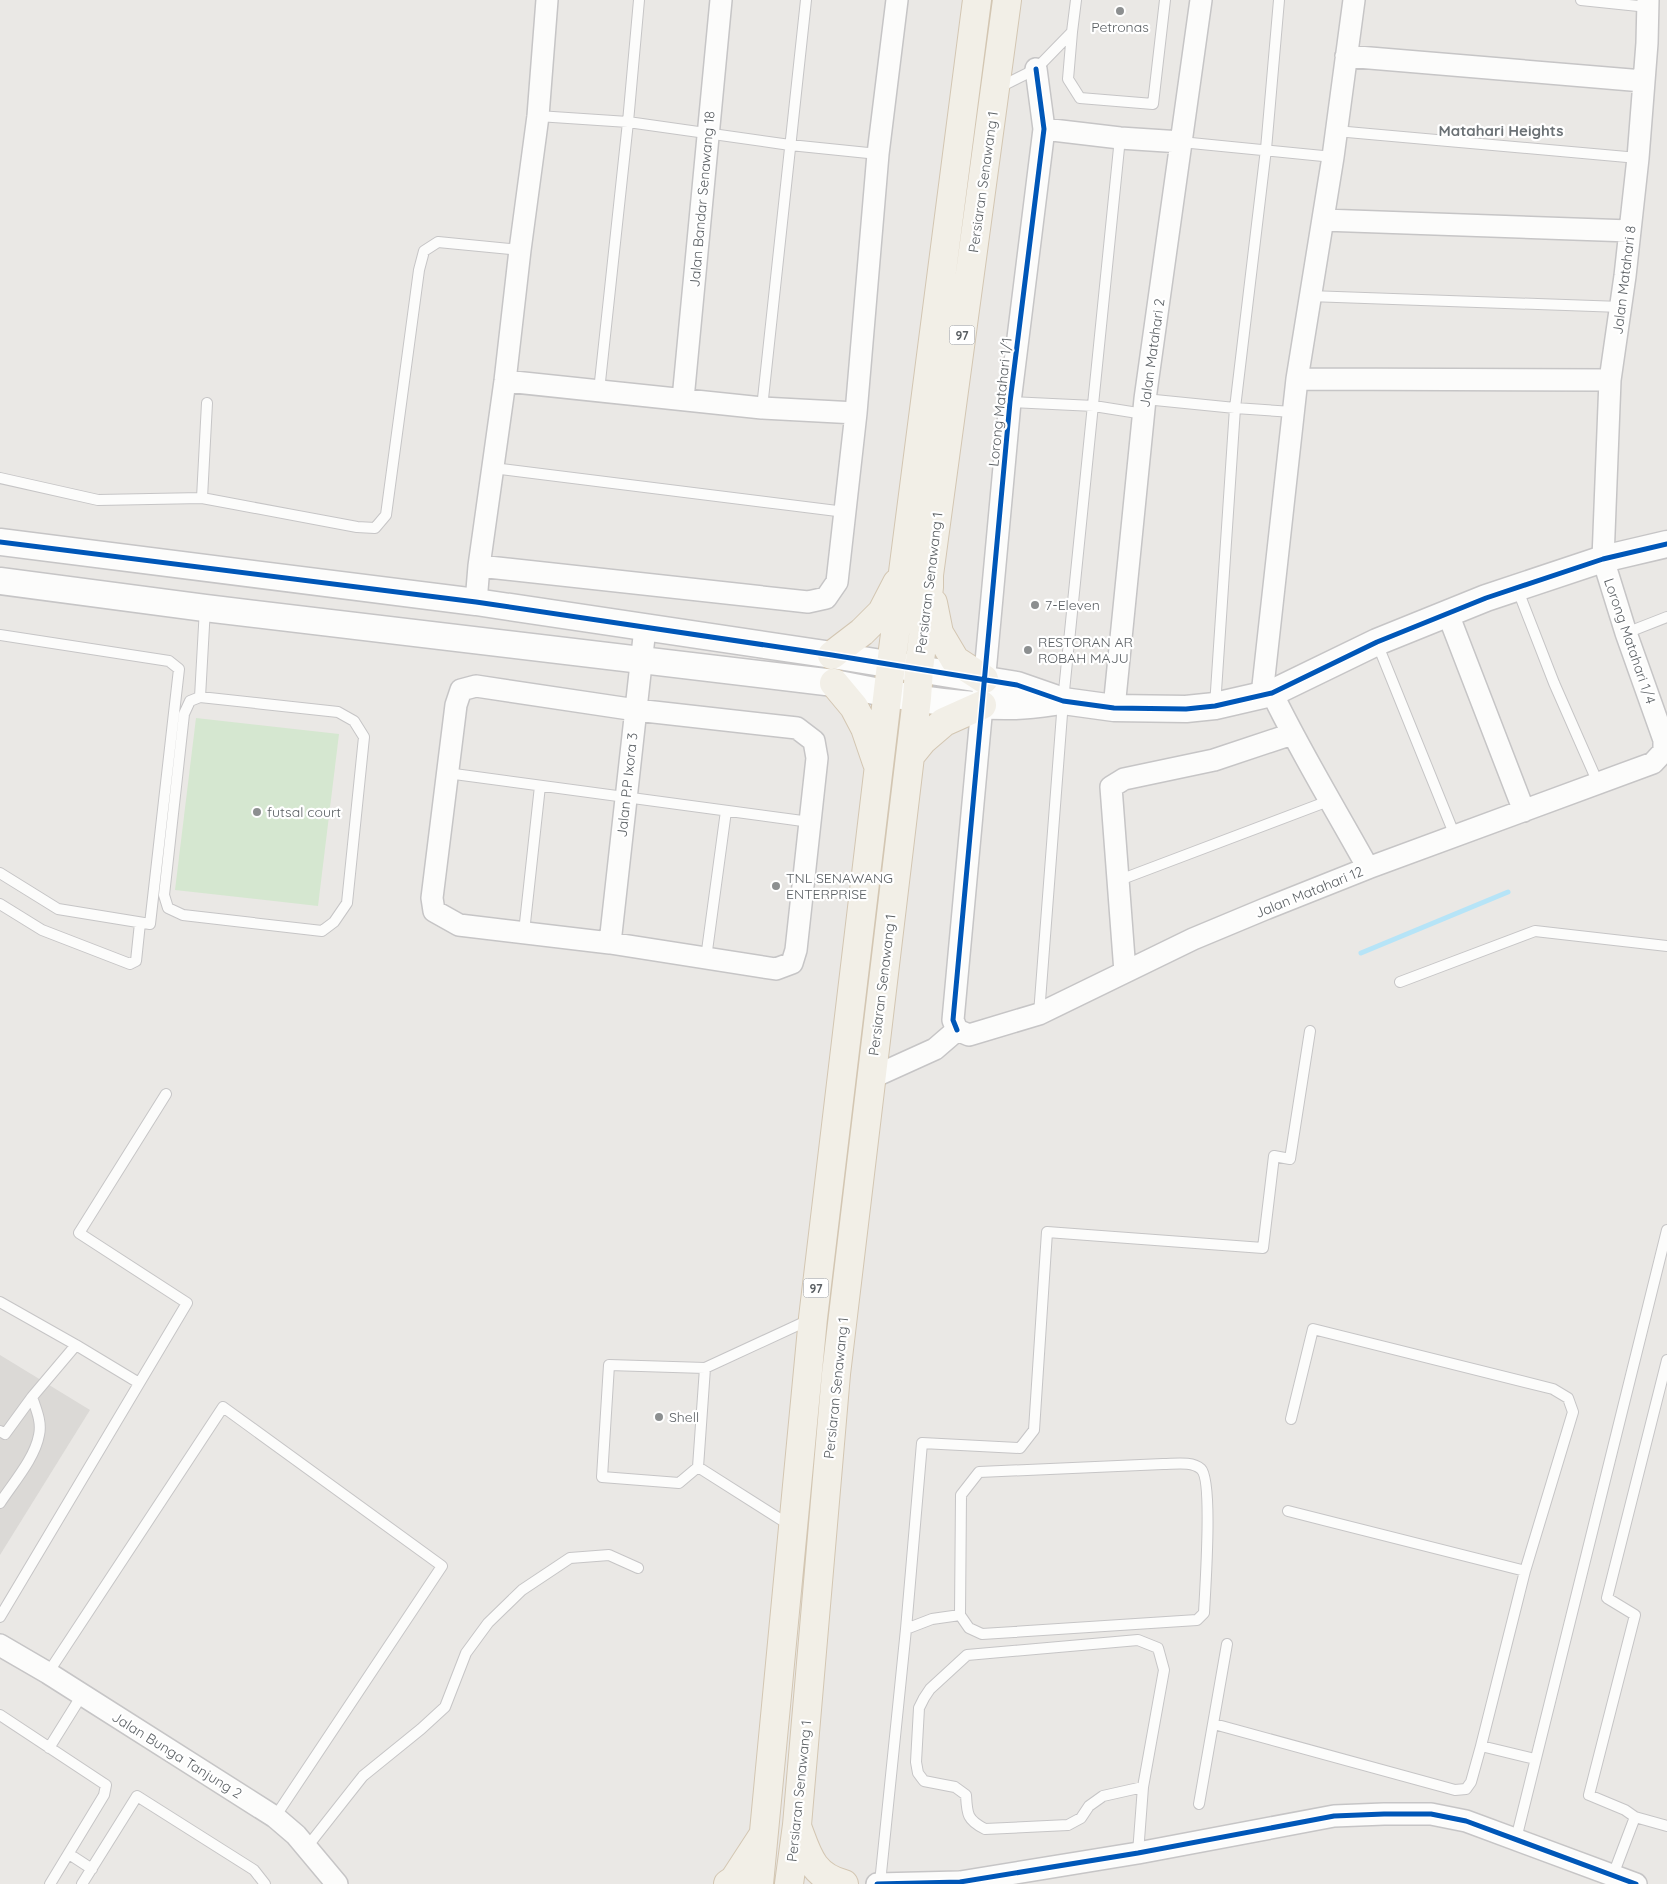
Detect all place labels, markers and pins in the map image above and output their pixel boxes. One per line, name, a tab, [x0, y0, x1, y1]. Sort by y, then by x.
marker: Petronas	[1114, 5, 1126, 17]
place label: Petronas	[1091, 18, 1149, 36]
place label: 7-Eleven	[1045, 596, 1100, 614]
marker: 7-Eleven	[1029, 599, 1041, 611]
place label: RESTORAN AR ROBAH MAJU	[1038, 633, 1133, 667]
marker: RESTORAN AR ROBAH MAJU	[1022, 644, 1034, 656]
place label: futsal court	[267, 803, 341, 821]
marker: futsal court	[251, 806, 263, 818]
place label: TNL SENAWANG ENTERPRISE	[786, 869, 893, 903]
marker: TNL SENAWANG ENTERPRISE	[770, 880, 782, 892]
place label: Shell	[669, 1408, 699, 1426]
marker: Shell	[653, 1411, 665, 1423]

